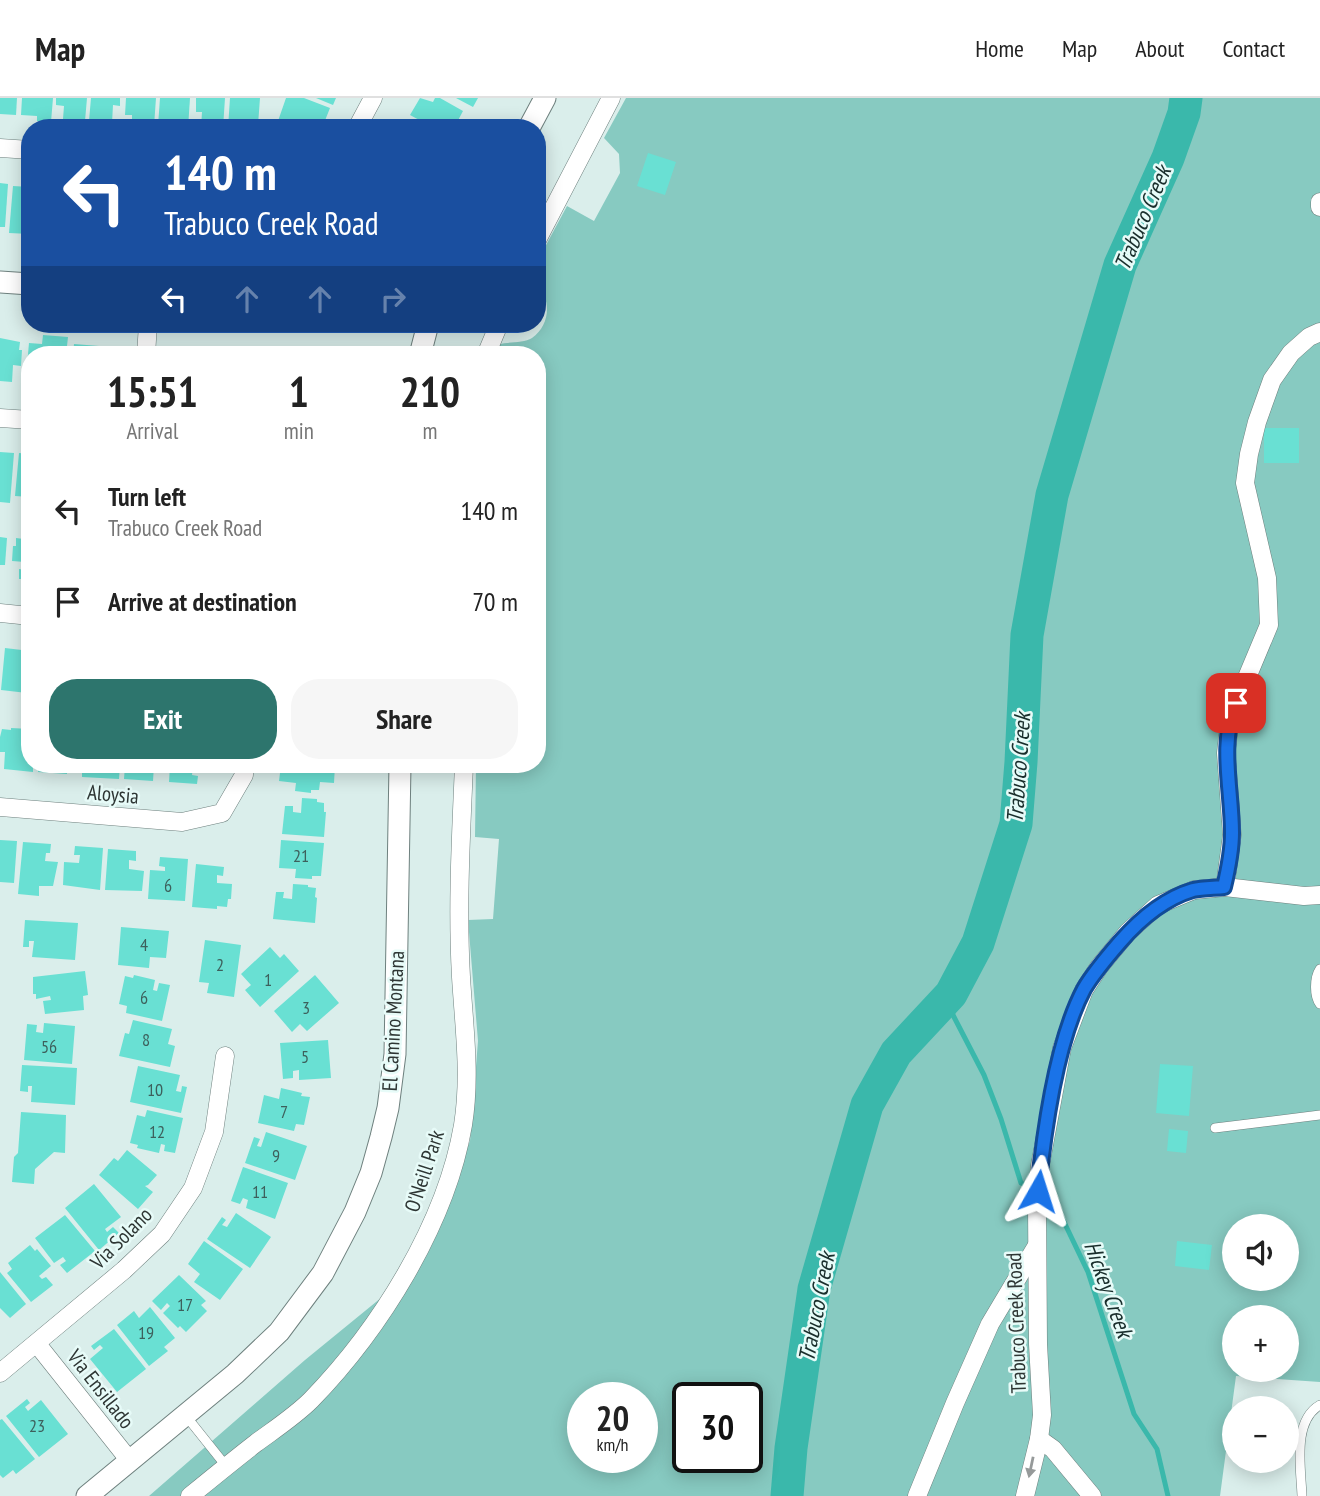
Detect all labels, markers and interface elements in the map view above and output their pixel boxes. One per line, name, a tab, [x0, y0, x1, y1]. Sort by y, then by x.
text: Map	[35, 27, 85, 70]
text: Home	[975, 33, 1024, 64]
text: Map	[1062, 33, 1097, 64]
text: About	[1135, 33, 1184, 64]
text: Contact	[1222, 33, 1285, 64]
text: 140 m	[164, 140, 277, 204]
icon: left	[49, 147, 140, 238]
water label: Trabuco Creek	[1107, 159, 1178, 275]
text: Trabuco Creek Road	[164, 202, 379, 244]
icon: left	[155, 280, 193, 318]
icon: ahead	[228, 280, 266, 318]
icon: ahead	[301, 280, 339, 318]
icon: right	[374, 280, 412, 318]
text: 15:51	[107, 364, 198, 419]
text: 1	[289, 364, 309, 419]
text: 210	[400, 364, 460, 419]
text: Arrival	[126, 416, 178, 445]
text: min	[284, 416, 314, 445]
text: m	[422, 416, 437, 445]
text: Turn left	[108, 480, 186, 513]
icon: left	[49, 492, 87, 530]
text: 140 m	[460, 494, 518, 527]
text: Trabuco Creek Road	[108, 513, 262, 542]
icon: arrive	[49, 583, 87, 621]
text: Arrive at destination	[108, 585, 297, 618]
text: 70 m	[472, 585, 518, 618]
pin	[1206, 673, 1266, 733]
button: Exit	[49, 679, 277, 759]
button: Share	[291, 679, 518, 759]
icon: arrive	[1217, 684, 1255, 722]
water label: Trabuco Creek	[1000, 709, 1037, 824]
street label: Aloysia	[86, 778, 140, 810]
house number: 21	[293, 844, 309, 867]
house number: 6	[164, 874, 172, 897]
house number: 4	[140, 933, 148, 956]
street label: El Camino Montana	[376, 950, 410, 1092]
house number: 2	[216, 953, 224, 976]
house number: 1	[264, 968, 272, 991]
house number: 6	[140, 986, 148, 1009]
house number: 3	[302, 996, 310, 1019]
house number: 8	[142, 1028, 150, 1051]
house number: 56	[41, 1035, 57, 1058]
house number: 5	[301, 1045, 309, 1068]
house number: 10	[147, 1078, 163, 1101]
house number: 7	[280, 1100, 288, 1123]
house number: 12	[149, 1120, 165, 1143]
street label: O'Neill Park	[398, 1127, 450, 1215]
house number: 9	[272, 1144, 280, 1167]
position arrow	[1001, 1154, 1075, 1228]
house number: 11	[252, 1180, 268, 1203]
street label: Via Solano	[84, 1201, 158, 1275]
map controls	[1222, 1214, 1299, 1473]
button: sound	[1222, 1214, 1299, 1291]
water label: Hickey Creek	[1078, 1237, 1141, 1344]
water label: Trabuco Creek	[791, 1247, 841, 1364]
street label: Trabuco Creek Road	[1000, 1252, 1032, 1394]
house number: 17	[177, 1293, 193, 1316]
button: +	[1222, 1305, 1299, 1382]
house number: 19	[138, 1321, 154, 1344]
street label: Via Ensillado	[61, 1343, 140, 1434]
speed limit sign: 30	[672, 1382, 763, 1473]
text: 20	[596, 1395, 629, 1441]
button: −	[1222, 1396, 1299, 1473]
house number: 23	[29, 1414, 45, 1437]
text: km/h	[597, 1433, 628, 1456]
one-way arrow	[1026, 1456, 1037, 1478]

